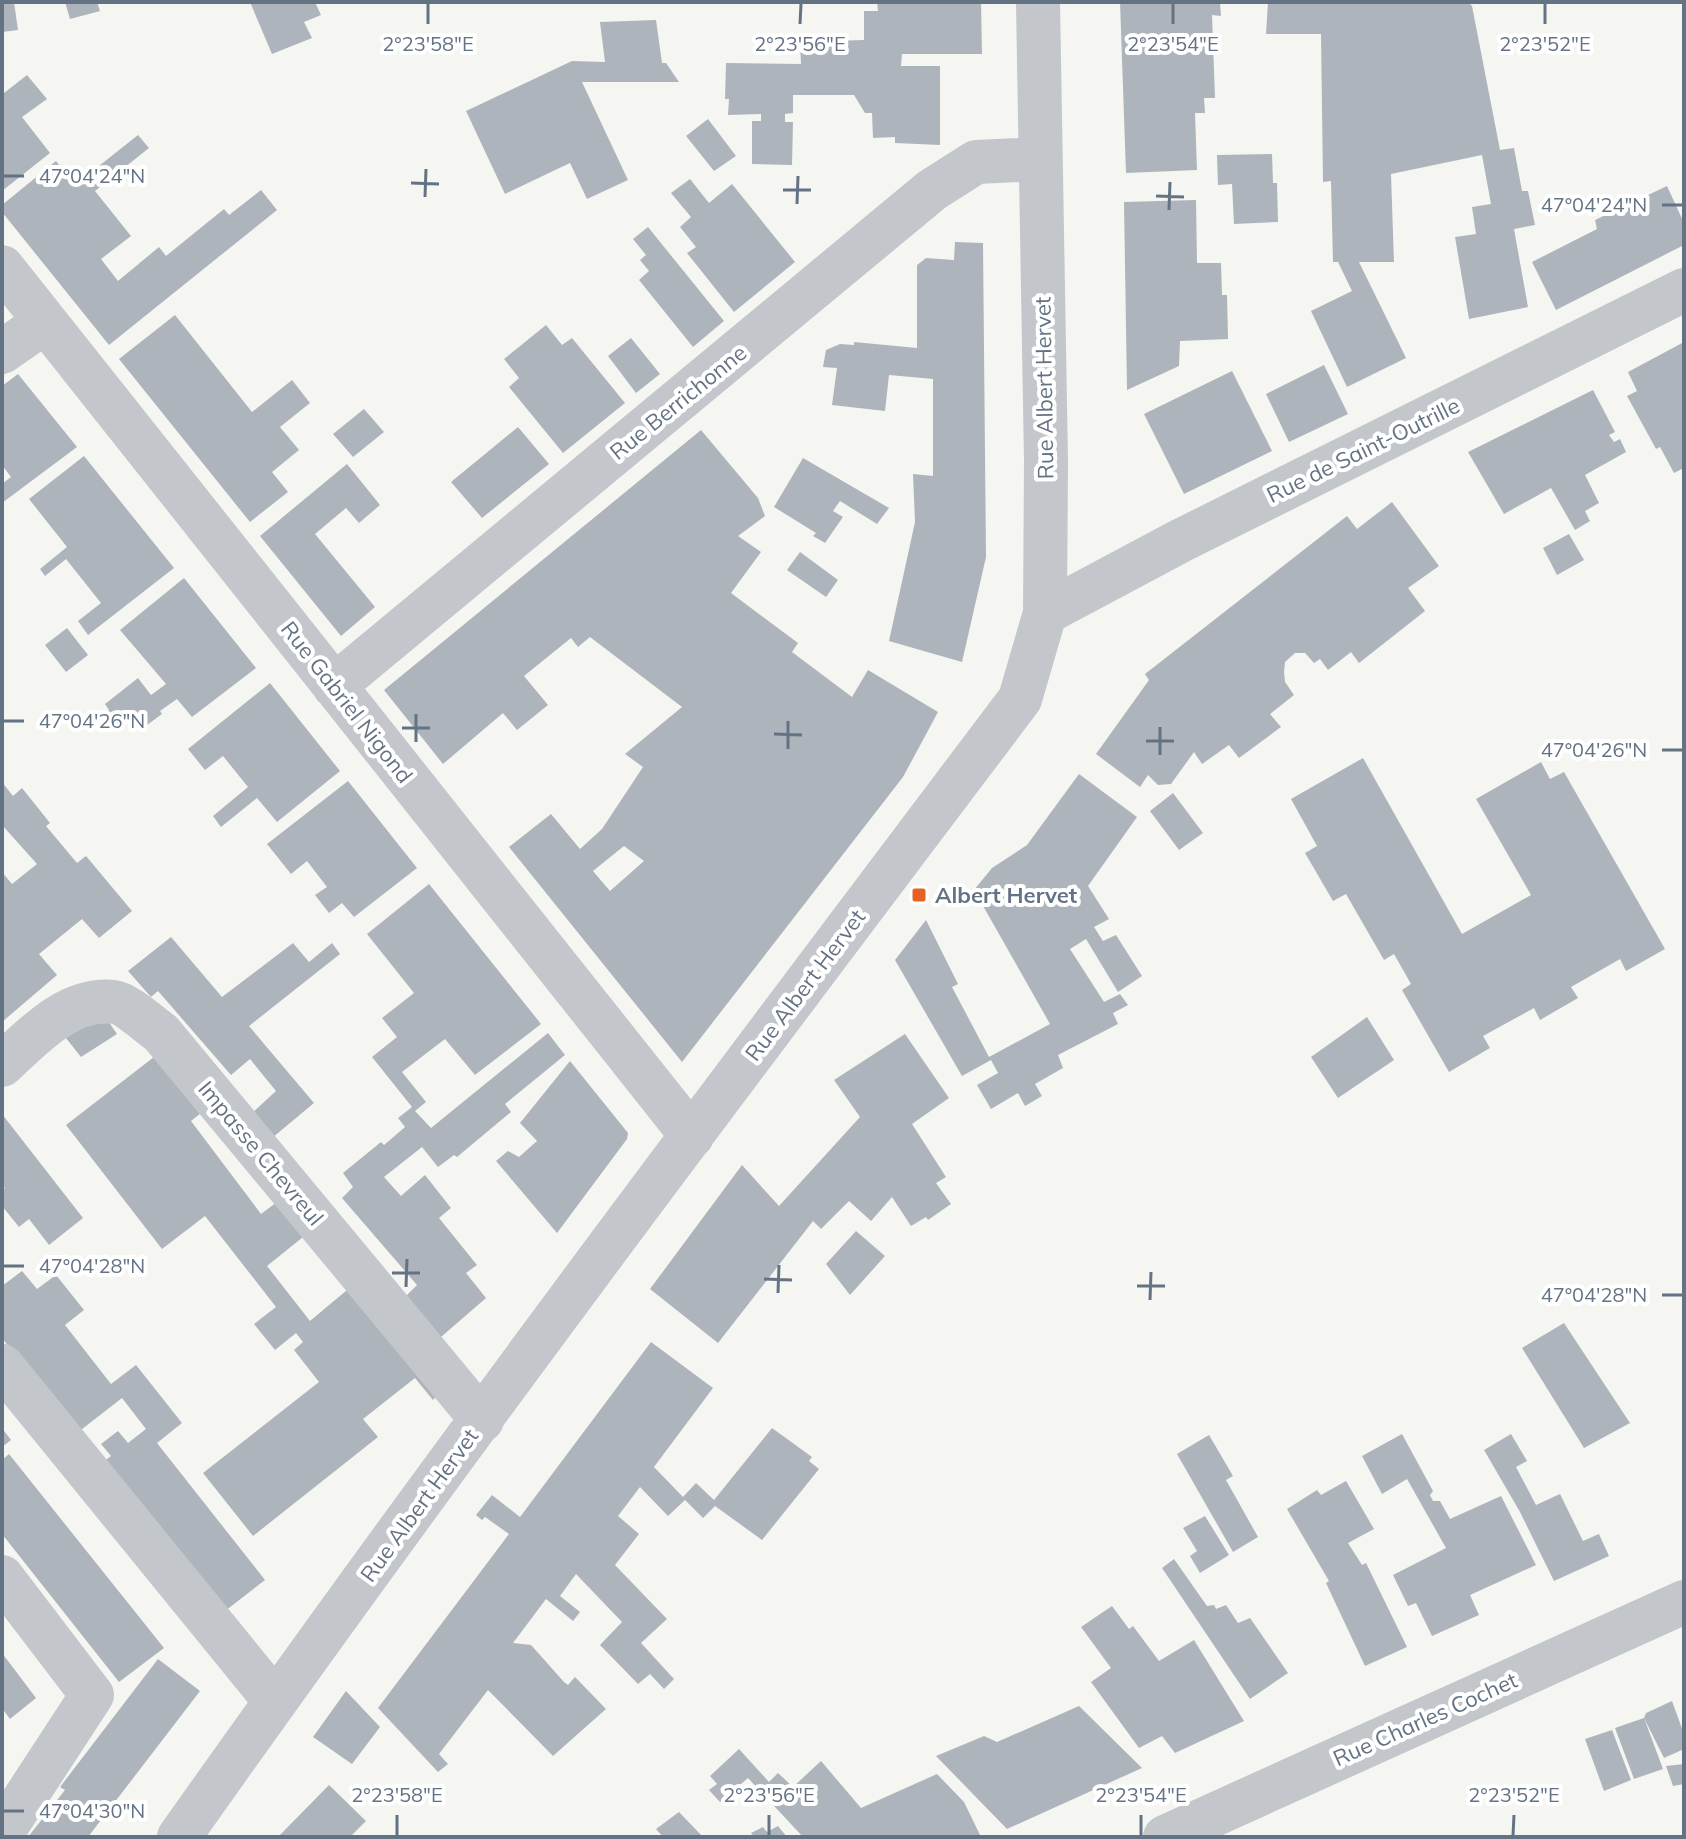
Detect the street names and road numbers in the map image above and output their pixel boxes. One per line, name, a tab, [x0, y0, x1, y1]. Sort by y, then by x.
street label: Rue Albert Hervet	[1028, 296, 1060, 480]
street label: Rue Berrichonne	[604, 338, 752, 466]
street label: Rue de Saint-Outrille	[1262, 391, 1464, 509]
street label: Rue Gabriel Nigond	[275, 615, 419, 789]
street label: Rue Albert Hervet	[739, 903, 871, 1066]
street label: Impasse Chevreul	[192, 1075, 330, 1231]
street label: Rue Albert Hervet	[354, 1423, 484, 1587]
street label: Rue Charles Cochet	[1328, 1666, 1522, 1772]

